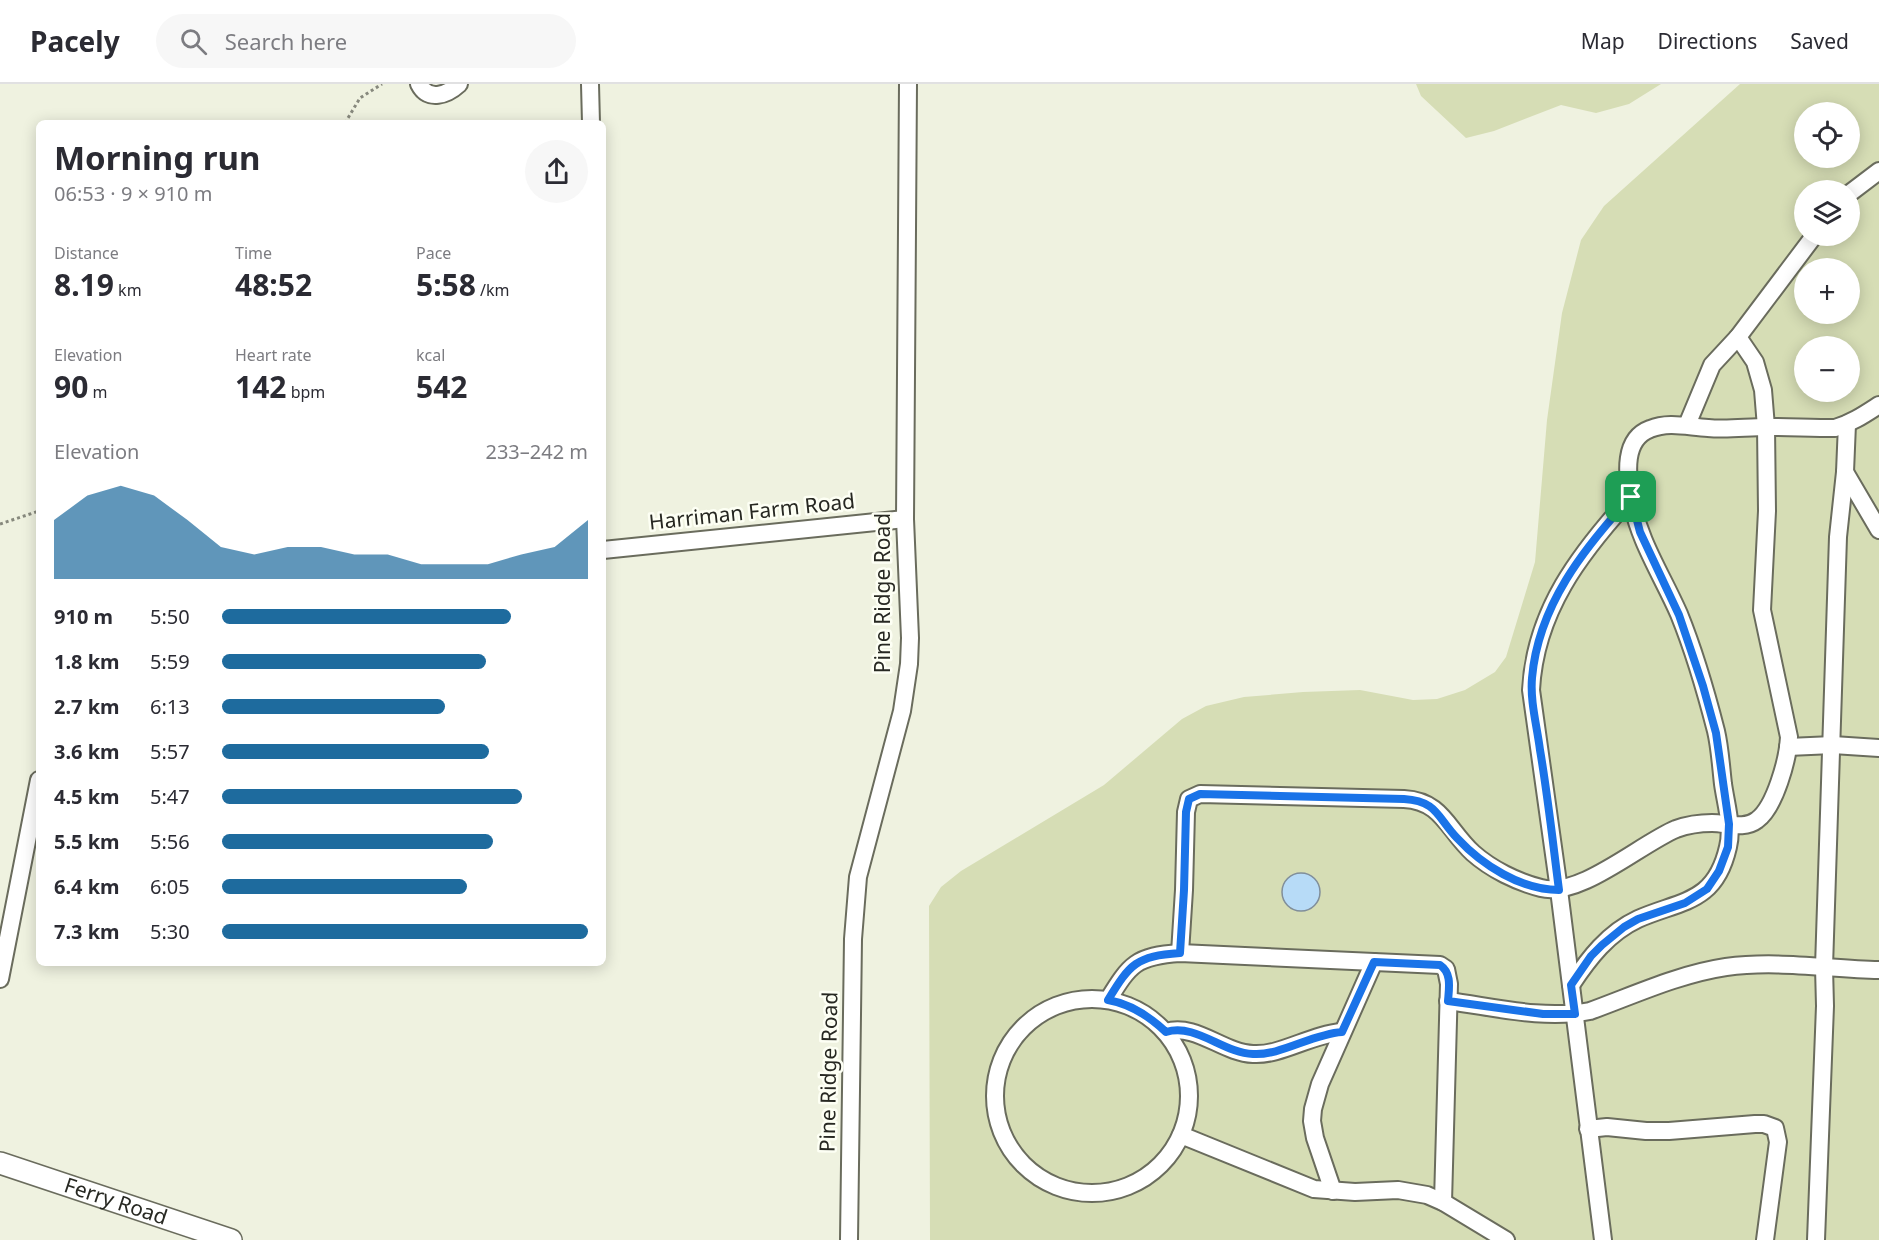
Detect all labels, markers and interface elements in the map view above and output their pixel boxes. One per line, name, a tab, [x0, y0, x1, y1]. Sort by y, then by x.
search box	[156, 14, 576, 68]
text: Pacely	[30, 22, 120, 60]
icon: search	[177, 25, 210, 58]
text: Search here	[225, 26, 347, 56]
text: Map	[1581, 27, 1625, 55]
text: Directions	[1658, 27, 1757, 55]
text: Saved	[1790, 27, 1849, 55]
map controls	[1794, 102, 1860, 402]
button: locate	[1794, 102, 1860, 168]
text: Morning run	[54, 135, 260, 180]
button: share	[525, 140, 588, 203]
text: 06:53 · 9 × 910 m	[54, 180, 212, 207]
button: layers	[1794, 180, 1860, 246]
text: Distance	[54, 242, 119, 264]
text: Time	[235, 242, 272, 264]
text: Pace	[416, 242, 451, 264]
button: +	[1794, 258, 1860, 324]
text: 8.19	[54, 264, 114, 305]
text: 48:52	[235, 264, 312, 305]
text: 5:58	[416, 264, 476, 305]
text: km	[114, 279, 142, 301]
text: /km	[476, 279, 510, 301]
button: −	[1794, 336, 1860, 402]
text: Elevation	[54, 344, 122, 366]
text: Heart rate	[235, 344, 311, 366]
text: kcal	[416, 344, 445, 366]
text: 90	[54, 366, 88, 407]
text: 142	[235, 366, 286, 407]
text: 542	[416, 366, 467, 407]
text: m	[88, 381, 107, 403]
text: bpm	[286, 381, 325, 403]
text: Elevation	[54, 438, 139, 465]
text: 233–242 m	[485, 438, 588, 465]
pin	[1605, 471, 1656, 522]
icon: arrive	[1614, 480, 1647, 513]
street label: Harriman Farm Road	[648, 486, 856, 536]
street label: Pine Ridge Road	[868, 513, 896, 673]
text: 910 m	[54, 603, 113, 630]
text: 5:50	[150, 603, 190, 630]
text: 1.8 km	[54, 648, 120, 675]
text: 5:59	[150, 648, 190, 675]
text: 2.7 km	[54, 693, 120, 720]
text: 6:13	[150, 693, 190, 720]
text: 3.6 km	[54, 738, 120, 765]
text: 5:57	[150, 738, 190, 765]
text: 4.5 km	[54, 783, 120, 810]
text: 5:47	[150, 783, 190, 810]
text: 5.5 km	[54, 828, 120, 855]
text: 5:56	[150, 828, 190, 855]
text: 6.4 km	[54, 873, 120, 900]
text: 6:05	[150, 873, 190, 900]
text: 7.3 km	[54, 918, 120, 945]
text: 5:30	[150, 918, 190, 945]
street label: Pine Ridge Road	[813, 992, 843, 1152]
street label: Ferry Road	[61, 1170, 171, 1231]

